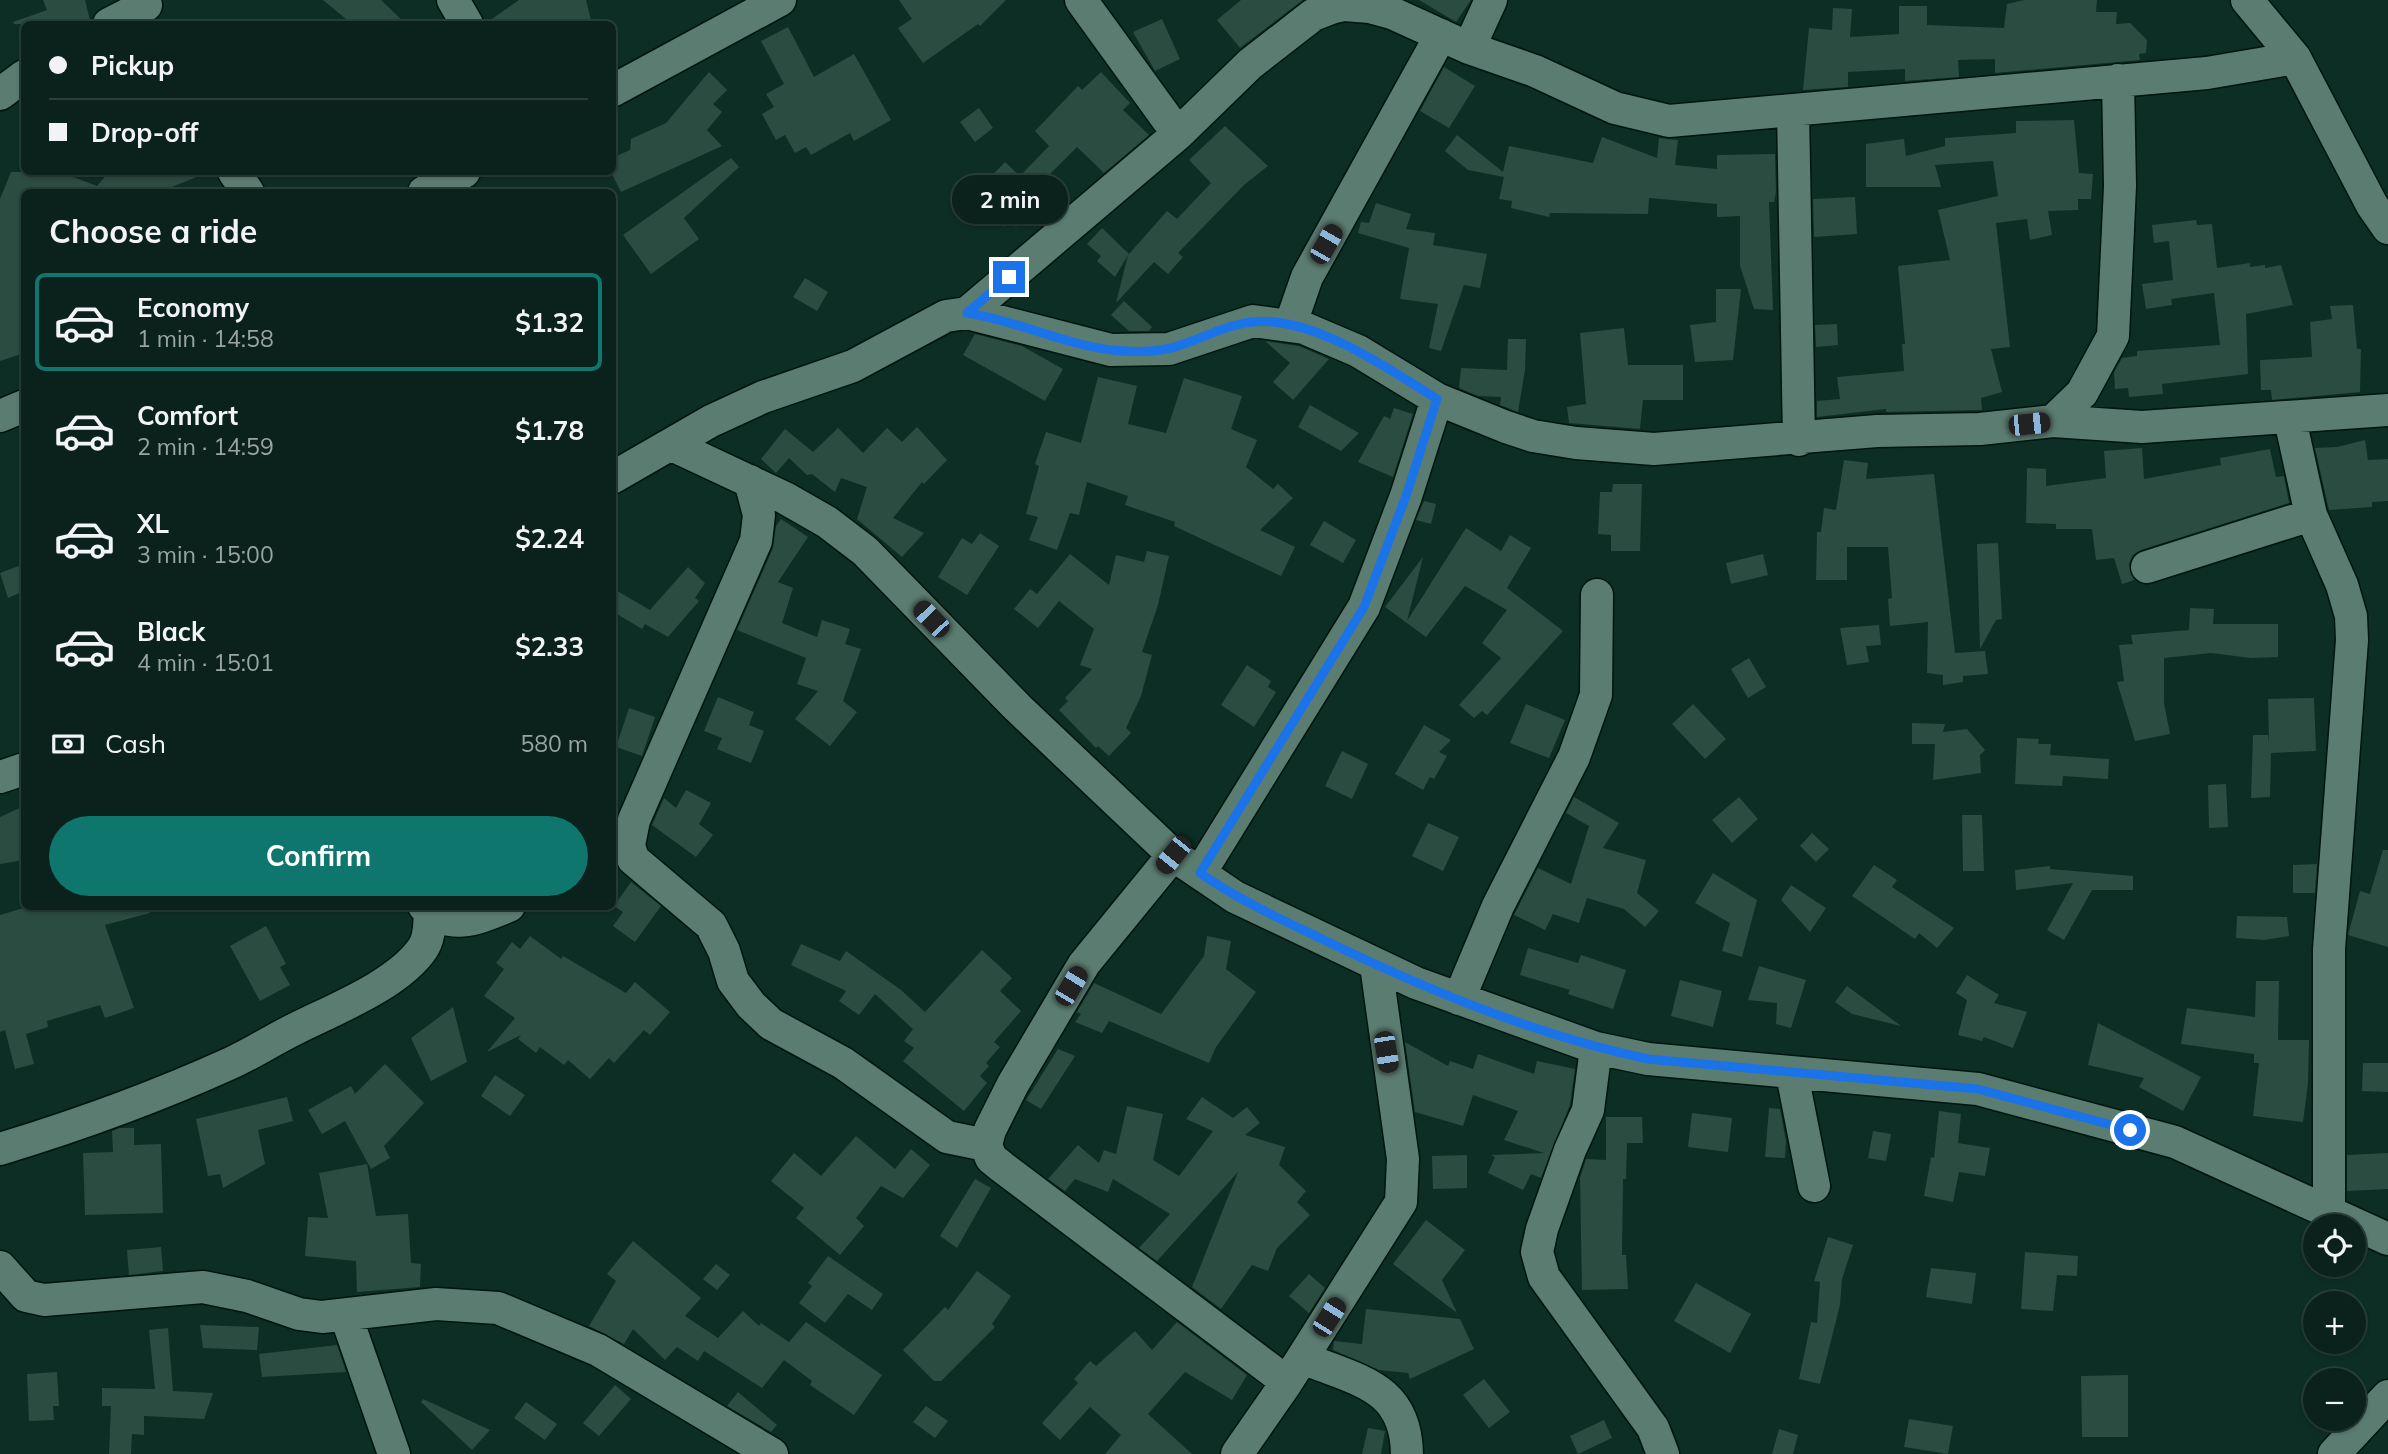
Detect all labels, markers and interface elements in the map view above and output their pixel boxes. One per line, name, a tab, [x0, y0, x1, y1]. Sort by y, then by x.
text: Pickup	[91, 49, 174, 82]
text: Drop-off	[91, 116, 198, 149]
callout: 2 min	[951, 176, 1067, 224]
text: 2 min	[980, 185, 1040, 214]
text: Choose a ride	[49, 211, 257, 251]
car	[1307, 221, 1346, 267]
route end	[993, 261, 1025, 293]
icon: car	[53, 291, 116, 354]
text: Economy	[137, 291, 249, 324]
text: $1.32	[515, 306, 584, 339]
text: 1 min · 14:58	[137, 324, 274, 353]
icon: car	[53, 399, 116, 462]
text: Comfort	[137, 399, 238, 432]
car	[2008, 411, 2051, 437]
text: $1.78	[515, 414, 584, 447]
text: 2 min · 14:59	[137, 432, 274, 461]
icon: car	[53, 507, 116, 570]
text: XL	[137, 507, 169, 540]
text: $2.24	[515, 522, 584, 555]
text: 3 min · 15:00	[137, 540, 274, 569]
car	[909, 597, 954, 641]
icon: car	[53, 615, 116, 678]
text: Black	[137, 615, 205, 648]
text: $2.33	[515, 630, 584, 663]
text: 4 min · 15:01	[137, 648, 274, 677]
icon: cash	[49, 725, 87, 763]
text: Cash	[105, 727, 166, 760]
text: 580 m	[520, 729, 588, 758]
button: Confirm	[49, 816, 588, 896]
car	[1152, 832, 1195, 878]
car	[1052, 963, 1091, 1009]
car	[1373, 1030, 1400, 1074]
route start	[2114, 1114, 2146, 1146]
map controls	[2303, 1214, 2366, 1431]
button: locate	[2303, 1214, 2366, 1277]
button: +	[2303, 1291, 2366, 1354]
car	[1309, 1294, 1350, 1340]
button: −	[2303, 1368, 2366, 1431]

